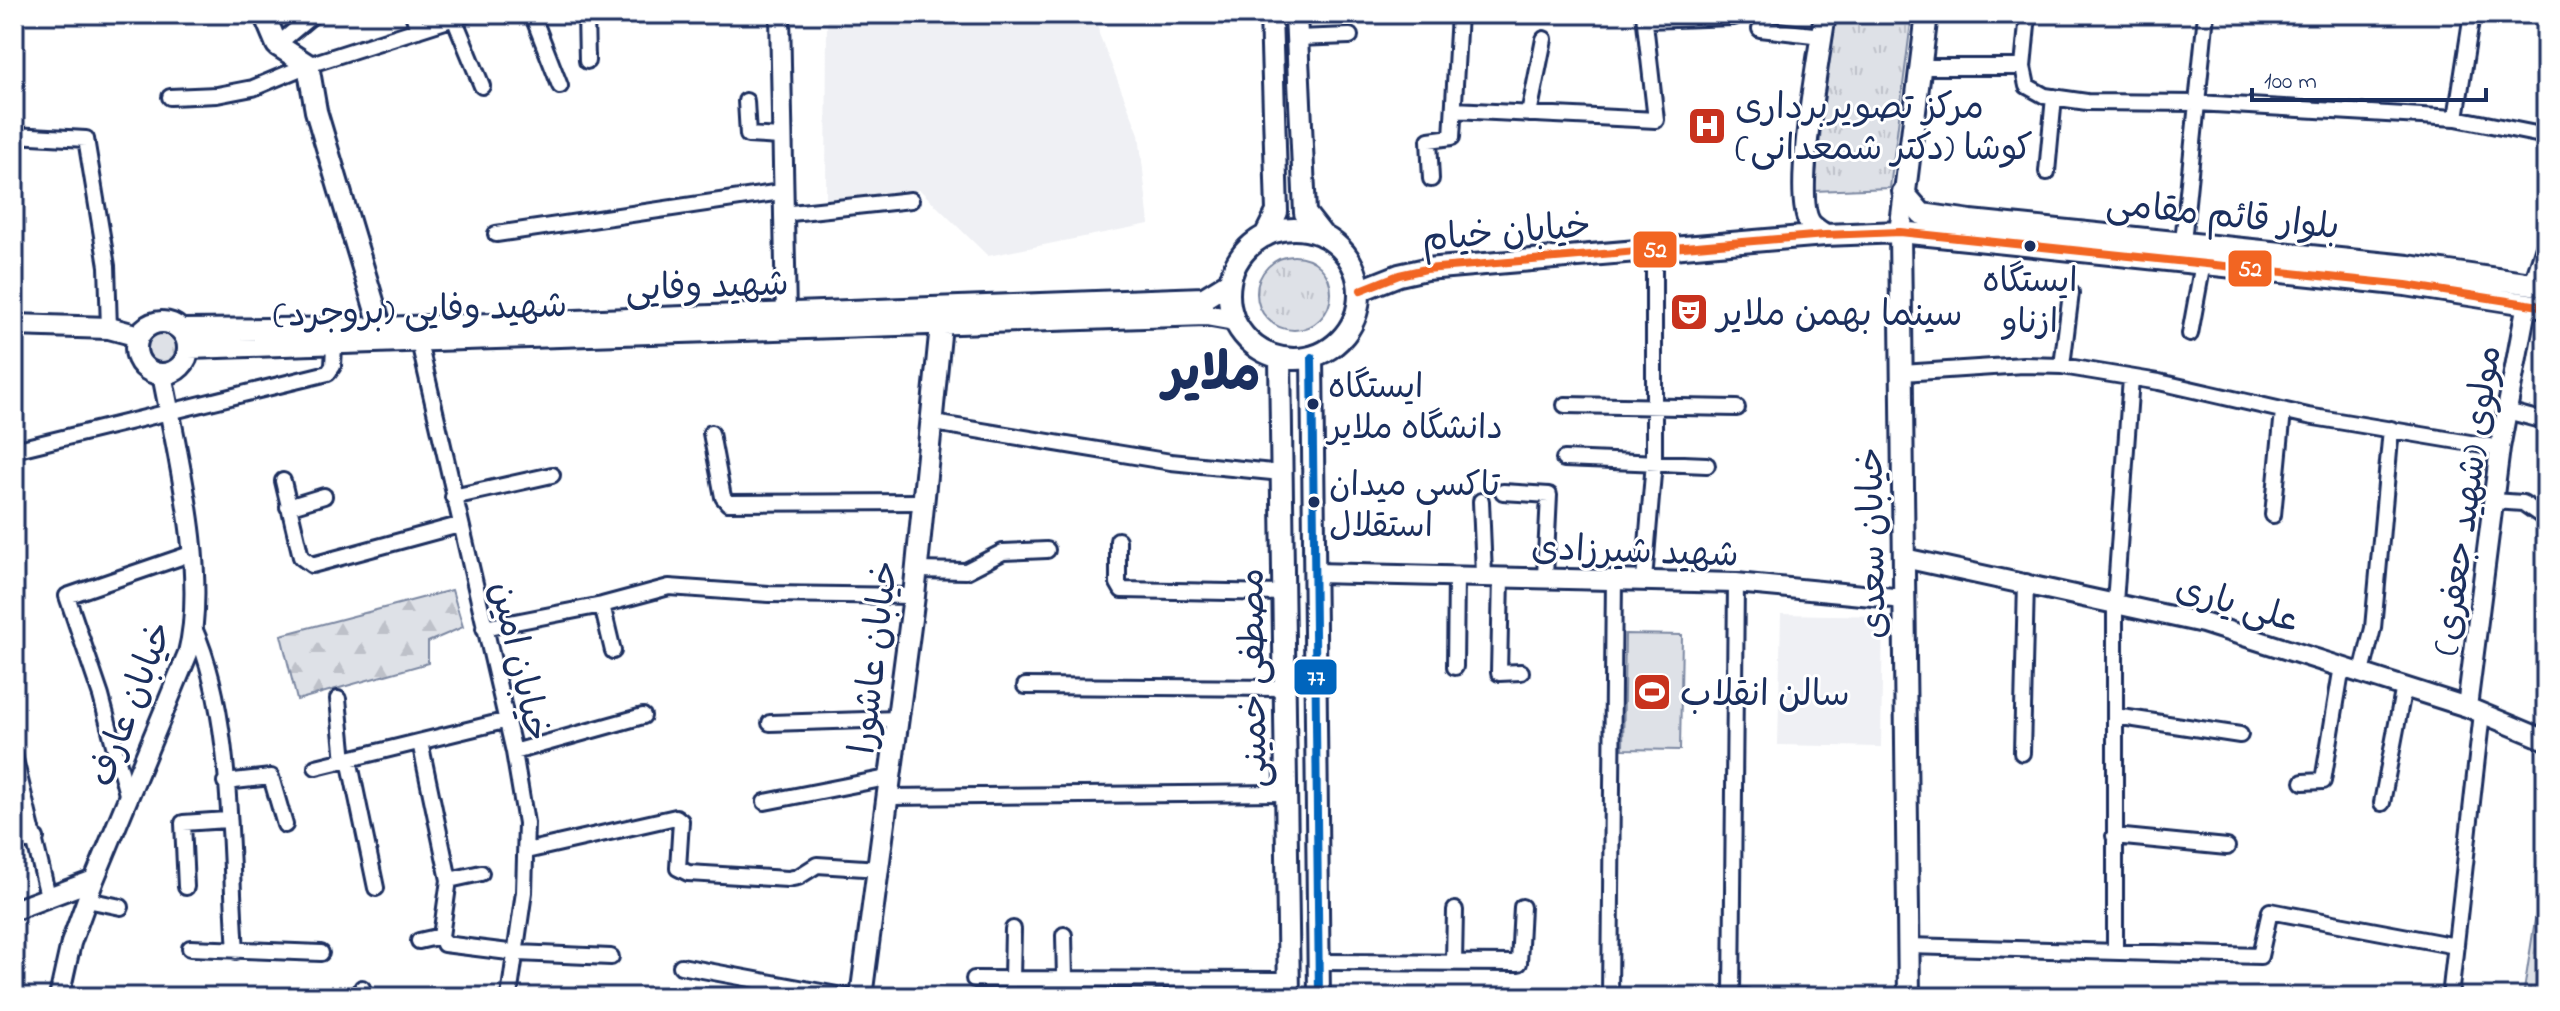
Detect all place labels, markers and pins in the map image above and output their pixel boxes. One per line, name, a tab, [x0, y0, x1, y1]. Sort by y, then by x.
place label: مرکز تصویربرداری کوشا (دکتر شمعدانی)	[1735, 83, 2033, 177]
hospital icon: مرکز تصویربرداری کوشا (دکتر شمعدانی)	[1686, 105, 1728, 147]
marker: ایستگاه ازناو	[2022, 238, 2038, 254]
place label: ایستگاه ازناو	[1982, 258, 2078, 349]
place label: سینما بهمن ملایر	[1714, 290, 1963, 343]
theatre icon: سینما بهمن ملایر	[1668, 291, 1710, 333]
place label: ایستگاه دانشگاه ملایر	[1325, 364, 1503, 455]
marker: ایستگاه دانشگاه ملایر	[1305, 396, 1321, 412]
place label: تاکسی میدان استقلال	[1329, 462, 1501, 553]
marker: تاکسی میدان استقلال	[1306, 494, 1322, 510]
place label: سالن انقلاب	[1680, 670, 1850, 723]
sports icon: سالن انقلاب	[1631, 671, 1673, 713]

